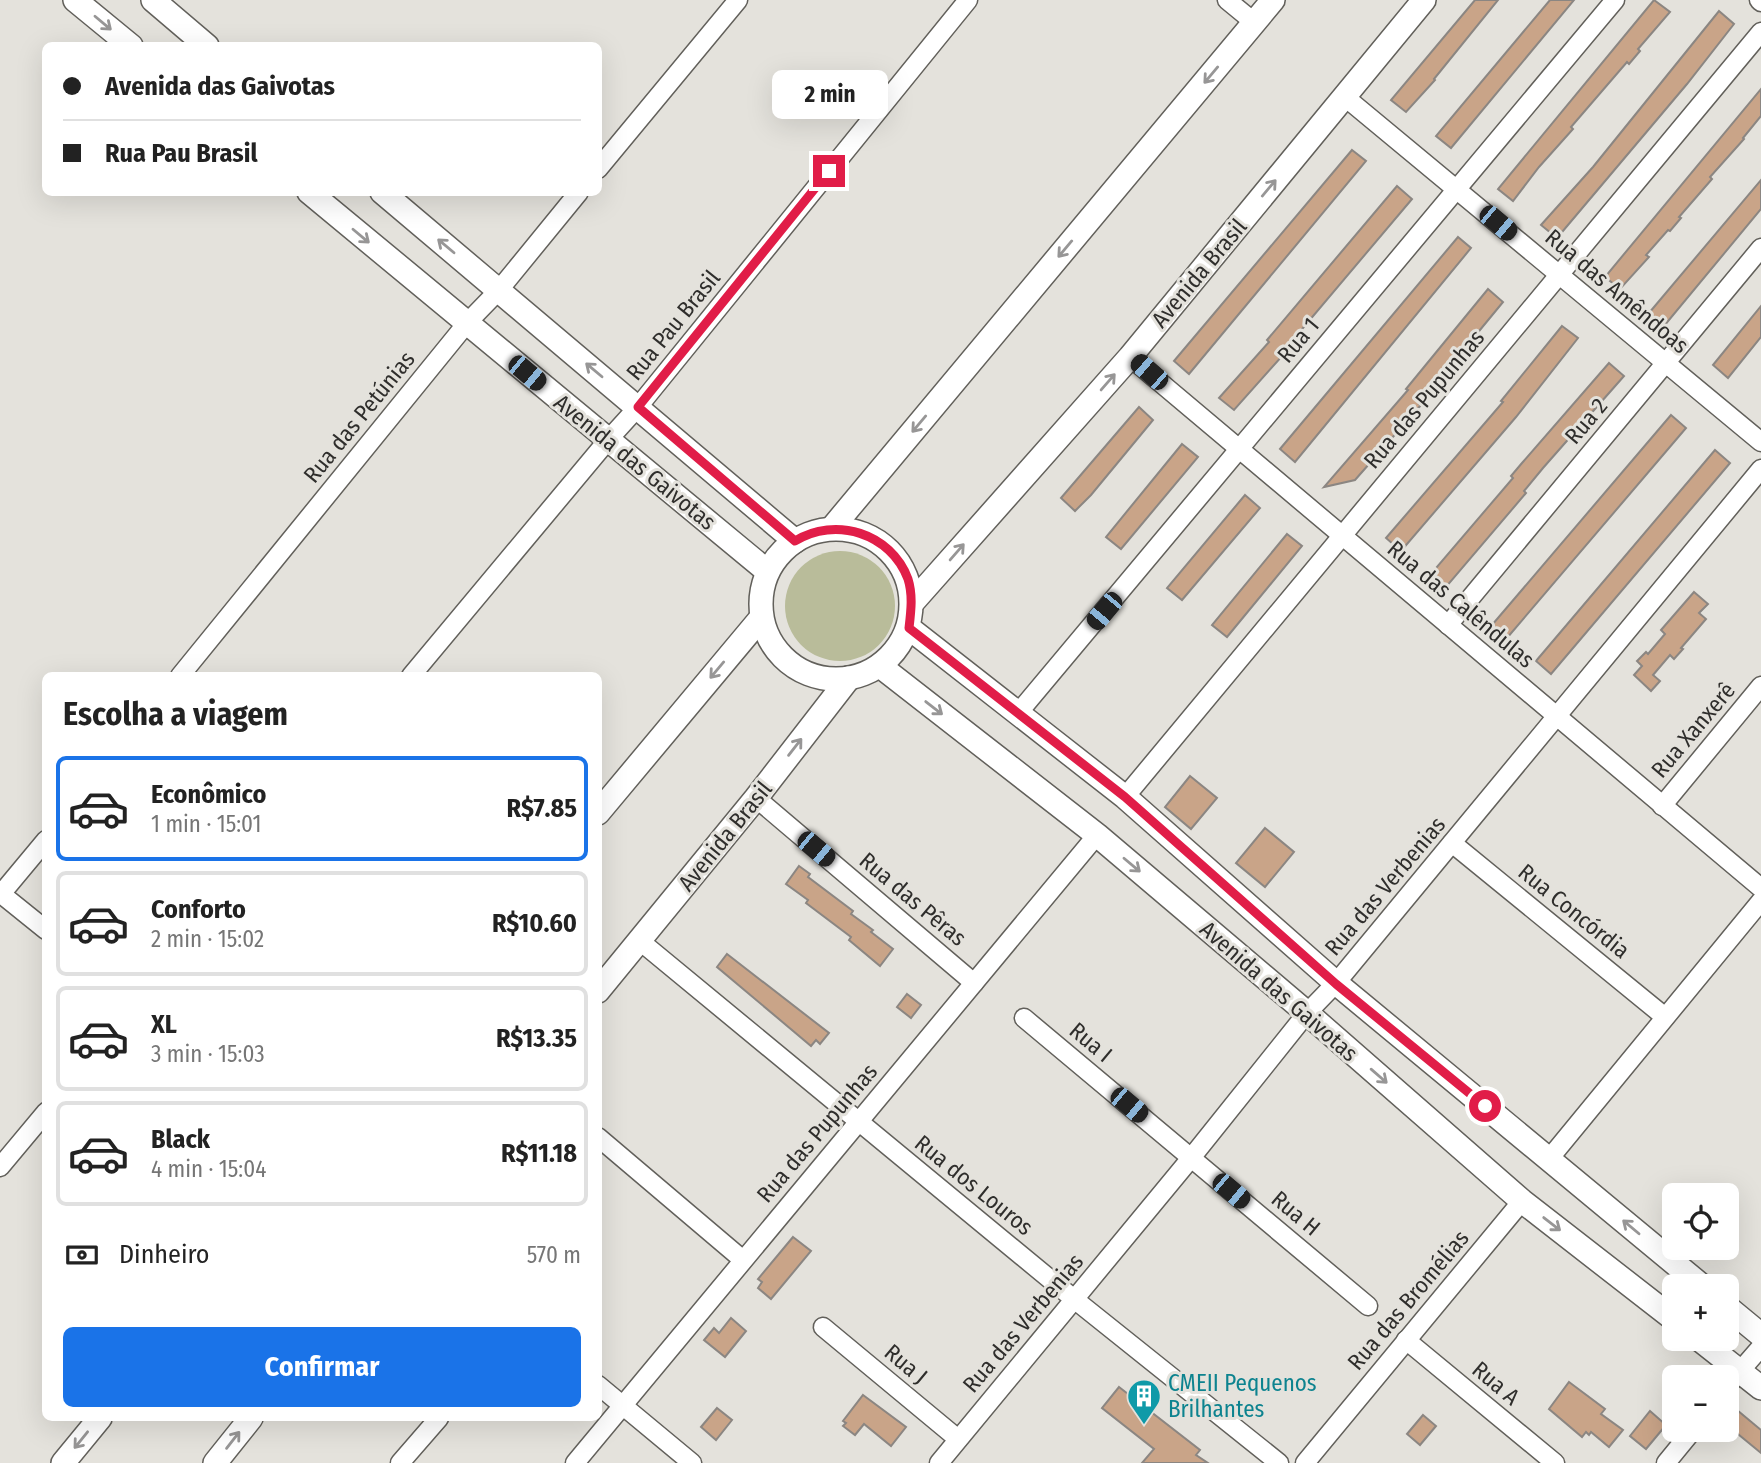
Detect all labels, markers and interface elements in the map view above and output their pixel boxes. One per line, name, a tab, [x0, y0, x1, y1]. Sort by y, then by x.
one-way arrow	[94, 15, 112, 31]
one-way arrow	[1203, 66, 1219, 84]
callout: 2 min	[771, 69, 887, 118]
text: Avenida das Gaivotas	[105, 71, 335, 102]
text: 2 min	[805, 80, 856, 108]
text: Rua Pau Brasil	[105, 138, 258, 169]
route end	[813, 155, 845, 187]
one-way arrow	[1262, 180, 1277, 198]
car	[1476, 201, 1521, 245]
street label: Avenida Brasil	[1145, 213, 1253, 333]
street label: Rua das Amêndoas	[1540, 223, 1694, 359]
one-way arrow	[352, 228, 370, 244]
one-way arrow	[438, 238, 456, 254]
one-way arrow	[1057, 240, 1073, 258]
street label: Rua Pau Brasil	[620, 264, 726, 386]
street label: Rua 1	[1271, 312, 1325, 368]
street label: Rua das Pupunhas	[1358, 324, 1490, 474]
street label: Rua das Petúnias	[297, 345, 421, 488]
car	[1127, 350, 1172, 394]
car	[505, 351, 550, 395]
one-way arrow	[586, 362, 604, 378]
one-way arrow	[1100, 373, 1116, 391]
street label: Avenida das Gaivotas	[548, 388, 722, 536]
street label: Rua 2	[1559, 392, 1613, 450]
one-way arrow	[911, 414, 927, 432]
street label: Rua das Calêndulas	[1382, 534, 1540, 674]
one-way arrow	[949, 543, 965, 561]
car	[1083, 588, 1126, 634]
one-way arrow	[709, 661, 725, 679]
street label: Rua Xanxerê	[1645, 677, 1741, 783]
text: Escolha a viagem	[63, 695, 288, 733]
one-way arrow	[924, 701, 943, 716]
one-way arrow	[788, 739, 803, 757]
street label: Avenida Brasil	[672, 775, 778, 897]
icon: car	[67, 777, 130, 840]
text: Econômico	[151, 779, 266, 810]
text: R$7.85	[507, 793, 577, 824]
text: 1 min · 15:01	[151, 810, 261, 838]
street label: Rua das Verbenias	[1319, 811, 1451, 961]
car	[794, 827, 839, 871]
street label: Rua das Pêras	[854, 846, 972, 952]
one-way arrow	[1122, 857, 1140, 873]
street label: Rua Concórdia	[1513, 858, 1635, 964]
icon: car	[67, 892, 130, 955]
text: Conforto	[151, 894, 246, 925]
text: R$10.60	[492, 908, 577, 939]
street label: Avenida das Gaivotas	[1194, 915, 1364, 1067]
text: 2 min · 15:02	[151, 925, 264, 953]
icon: car	[67, 1007, 130, 1070]
text: XL	[151, 1009, 177, 1040]
street label: Rua I	[1064, 1016, 1118, 1068]
text: R$13.35	[496, 1023, 577, 1054]
text: 3 min · 15:03	[151, 1040, 265, 1068]
street label: Rua das Pupunhas	[751, 1058, 883, 1208]
one-way arrow	[1370, 1068, 1388, 1084]
car	[1107, 1083, 1152, 1127]
route start	[1469, 1090, 1501, 1122]
icon: car	[67, 1122, 130, 1185]
text: Black	[151, 1124, 210, 1155]
street label: Rua dos Louros	[909, 1129, 1039, 1241]
text: R$11.18	[501, 1138, 577, 1169]
text: 4 min · 15:04	[151, 1155, 266, 1183]
car	[1209, 1169, 1254, 1213]
map controls	[1662, 1183, 1739, 1442]
button: locate	[1662, 1183, 1739, 1260]
street label: Rua H	[1266, 1185, 1326, 1241]
one-way arrow	[1542, 1216, 1560, 1232]
one-way arrow	[1622, 1219, 1640, 1235]
street label: Rua das Bromélias	[1341, 1224, 1475, 1376]
icon: cash	[63, 1236, 101, 1274]
text: Dinheiro	[119, 1239, 209, 1270]
text: 570 m	[527, 1241, 581, 1269]
street label: Rua das Verbenias	[957, 1248, 1089, 1398]
button: +	[1662, 1274, 1739, 1351]
button: Confirmar	[63, 1327, 581, 1407]
street label: Rua J	[879, 1338, 933, 1390]
street label: Rua A	[1467, 1355, 1525, 1411]
button: −	[1662, 1365, 1739, 1442]
place label: CMEII Pequenos Brilhantes	[1168, 1369, 1317, 1423]
building icon: CMEII Pequenos Brilhantes	[1125, 1377, 1163, 1426]
one-way arrow	[73, 1431, 89, 1449]
one-way arrow	[226, 1432, 241, 1450]

